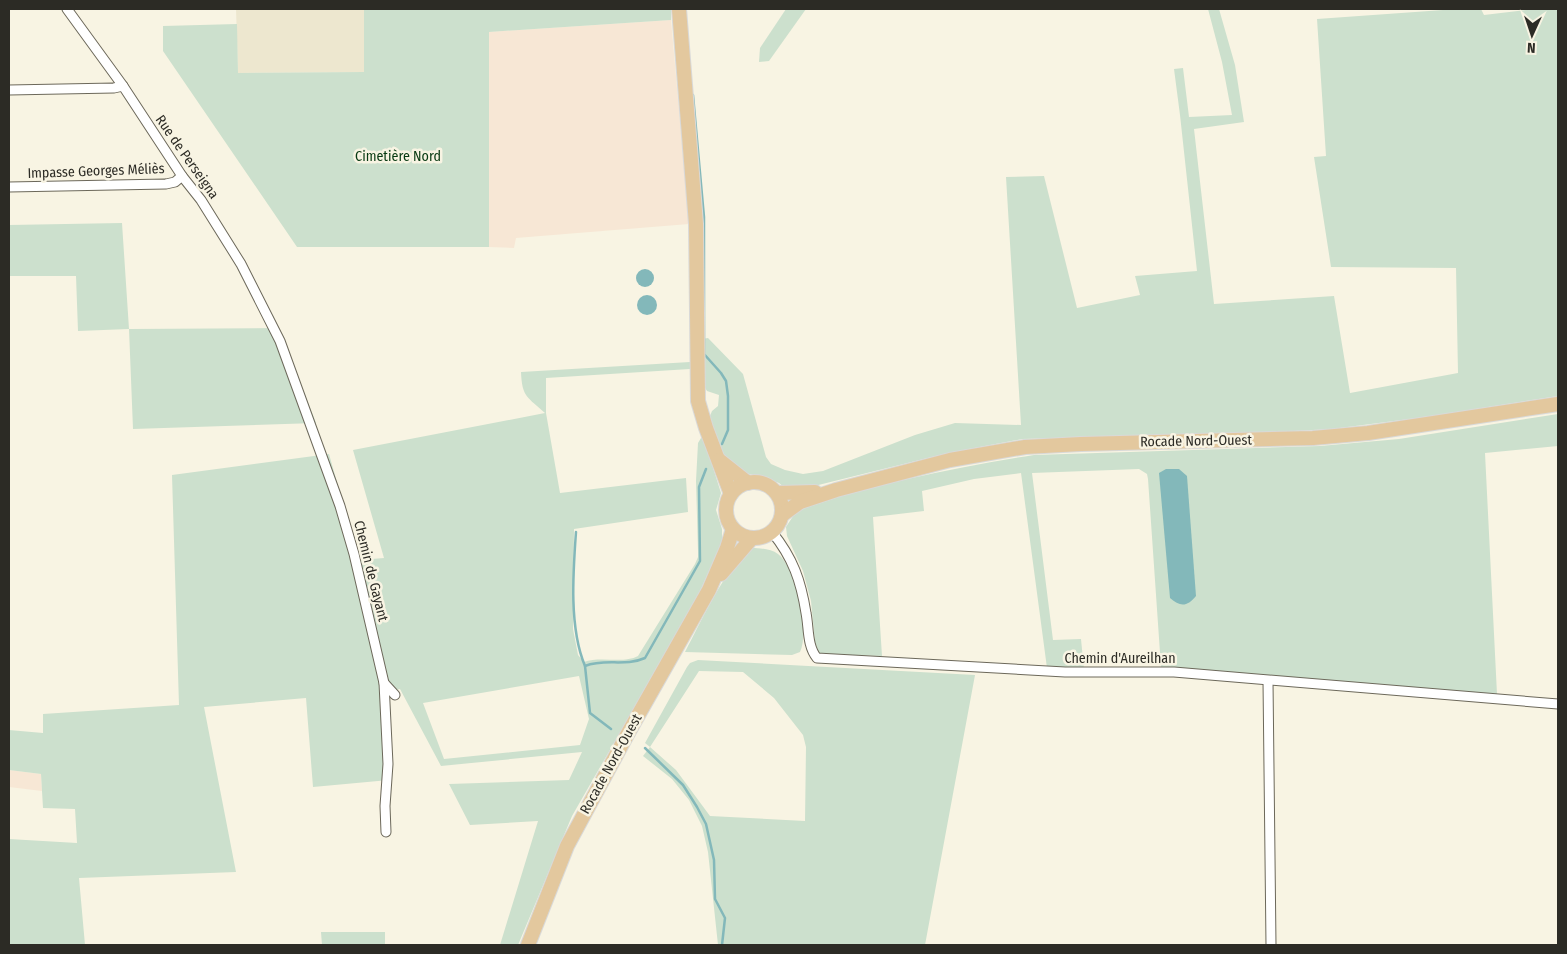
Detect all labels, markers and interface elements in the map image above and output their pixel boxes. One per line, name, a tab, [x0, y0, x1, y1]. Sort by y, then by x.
north arrow	[1507, 10, 1557, 60]
text: N	[1527, 39, 1536, 56]
street label: Rue de Perseigna	[152, 112, 222, 202]
park label: Cimetière Nord	[355, 148, 441, 165]
street label: Impasse Georges Méliès	[27, 160, 165, 182]
street label: Rocade Nord-Ouest	[1140, 432, 1252, 450]
street label: Chemin de Gayant	[350, 519, 392, 624]
street label: Chemin d'Aureilhan	[1064, 650, 1176, 667]
street label: Rocade Nord-Ouest	[576, 711, 646, 817]

